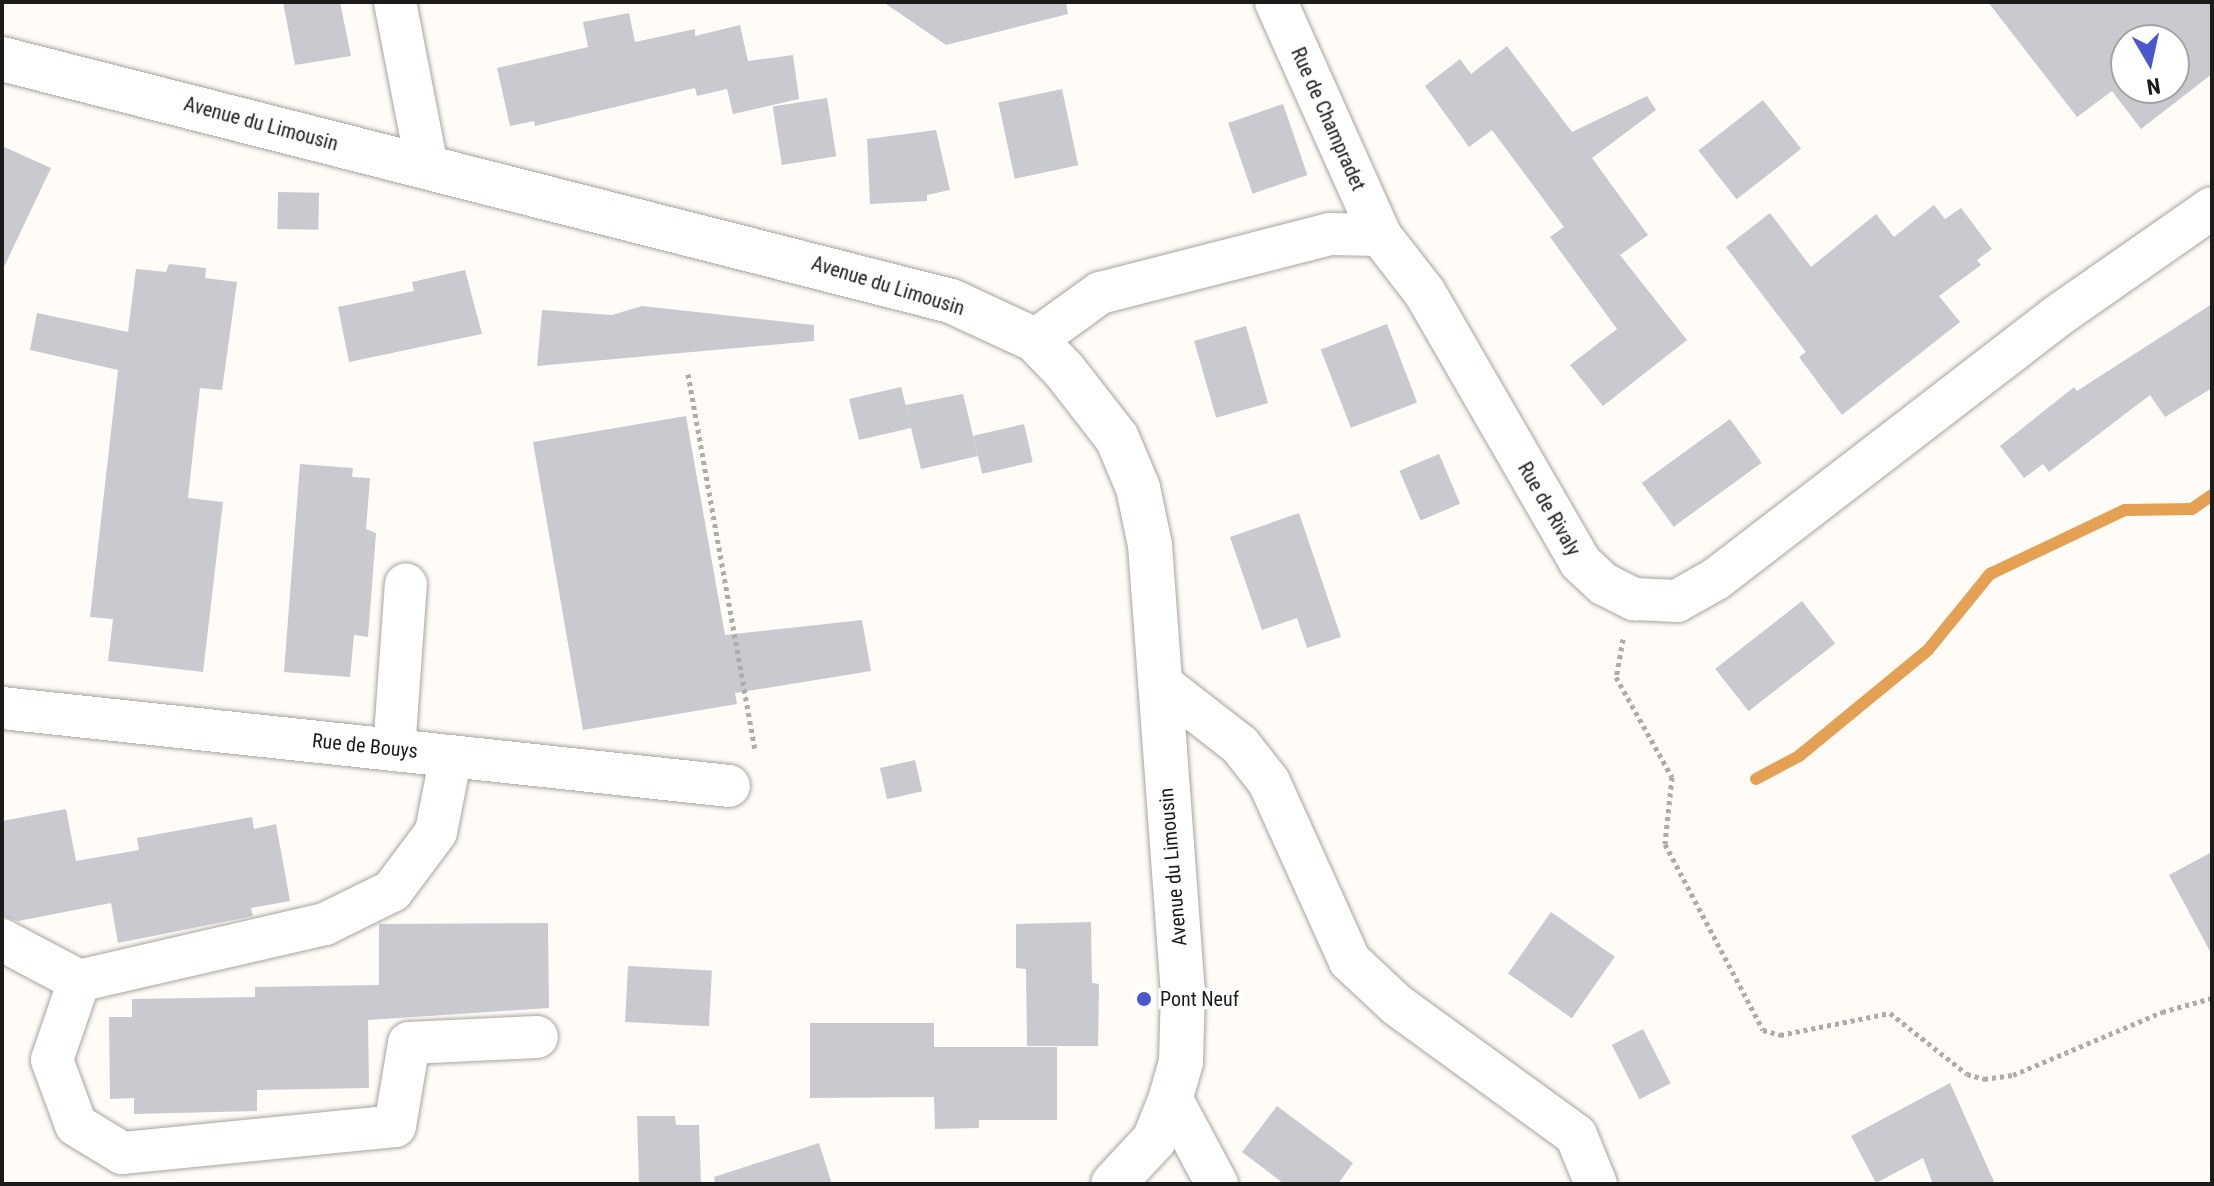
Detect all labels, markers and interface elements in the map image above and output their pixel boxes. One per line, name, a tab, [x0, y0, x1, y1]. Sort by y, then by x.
north arrow	[2110, 24, 2190, 104]
street label: Rue de Champradet	[1286, 44, 1370, 194]
text: N	[2145, 73, 2162, 100]
street label: Avenue du Limousin	[181, 92, 341, 156]
street label: Avenue du Limousin	[809, 251, 967, 321]
street label: Rue de Rivaly	[1513, 458, 1585, 560]
street label: Rue de Bouys	[311, 729, 419, 763]
street label: Avenue du Limousin	[1154, 787, 1192, 947]
place label: Pont Neuf	[1160, 987, 1239, 1011]
marker: Pont Neuf	[1135, 990, 1153, 1008]

